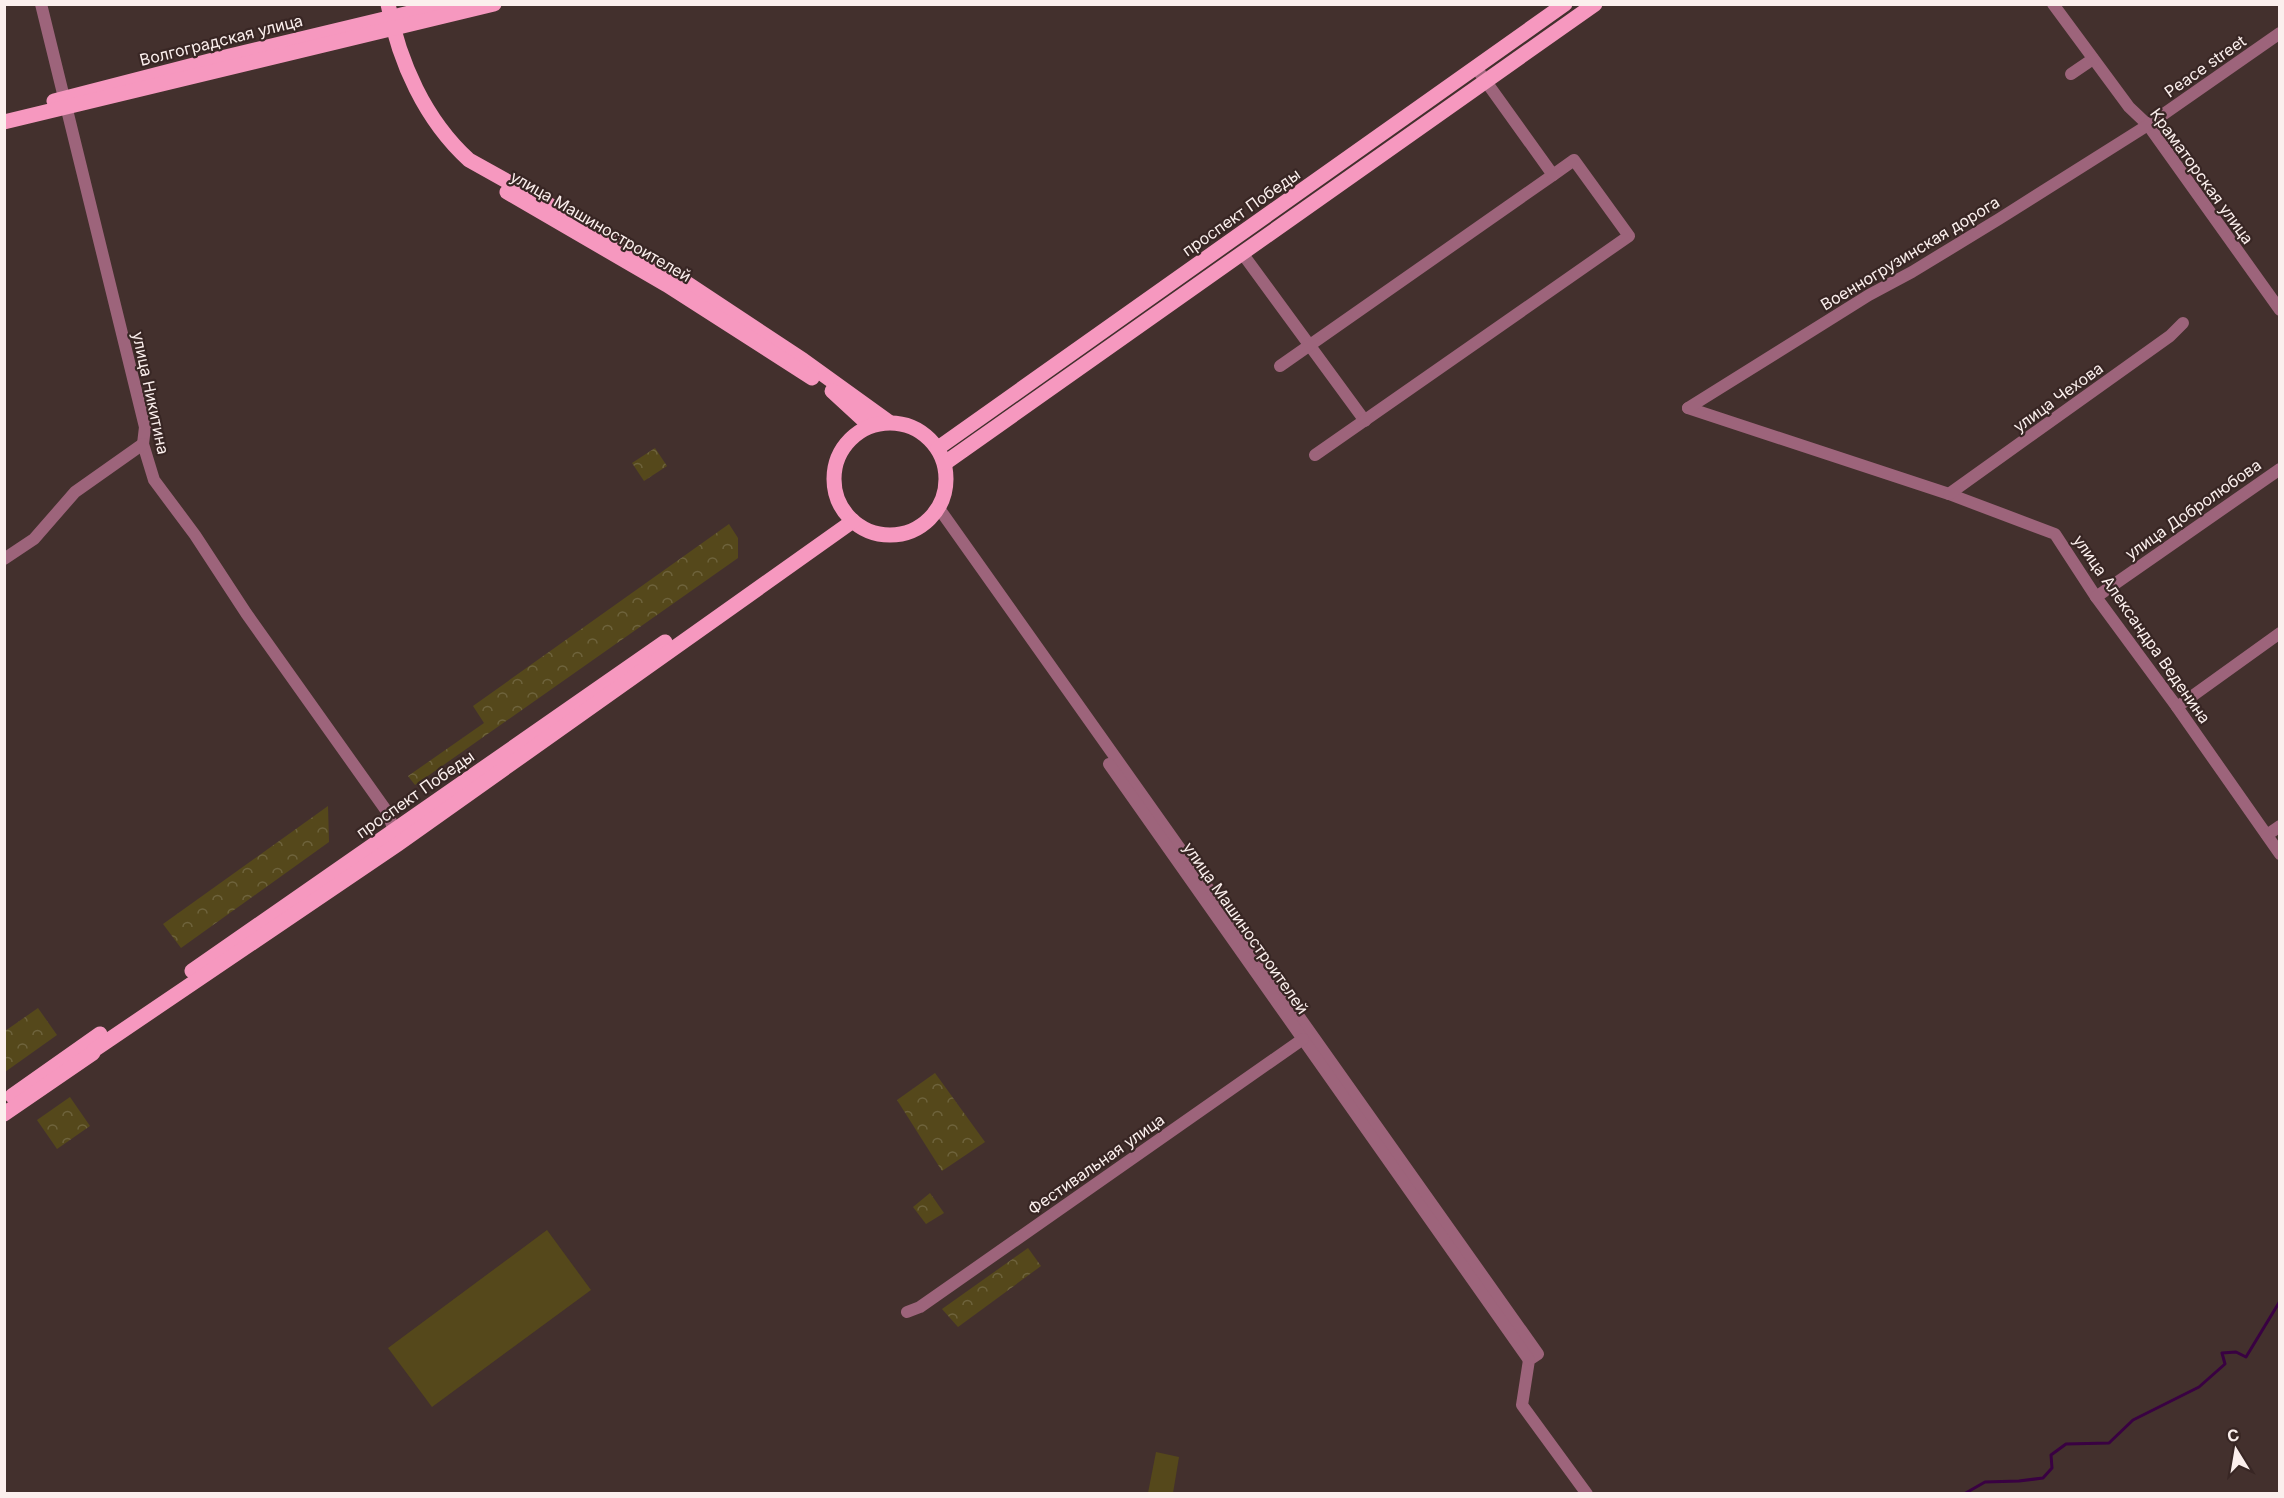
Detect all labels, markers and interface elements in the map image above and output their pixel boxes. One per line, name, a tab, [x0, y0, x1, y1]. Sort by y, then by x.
street label: Волгоградская улица	[137, 10, 305, 70]
street label: Peace street	[2160, 31, 2250, 101]
street label: Краматорская улица	[2146, 104, 2258, 248]
street label: проспект Победы	[1178, 164, 1304, 260]
street label: улица Машиностроителей	[507, 166, 695, 286]
street label: Военногрузинская дорога	[1817, 192, 2003, 314]
street label: улица Никитина	[128, 330, 174, 456]
street label: улица Чехова	[2009, 358, 2107, 436]
street label: улица Добролюбова	[2121, 455, 2265, 563]
street label: улица Александра Веденина	[2069, 531, 2215, 727]
street label: проспект Победы	[352, 746, 478, 842]
street label: улица Машиностроителей	[1179, 838, 1313, 1018]
street label: Фестивальная улица	[1024, 1109, 1168, 1219]
north arrow	[2206, 1420, 2266, 1480]
text: С	[2225, 1424, 2241, 1446]

